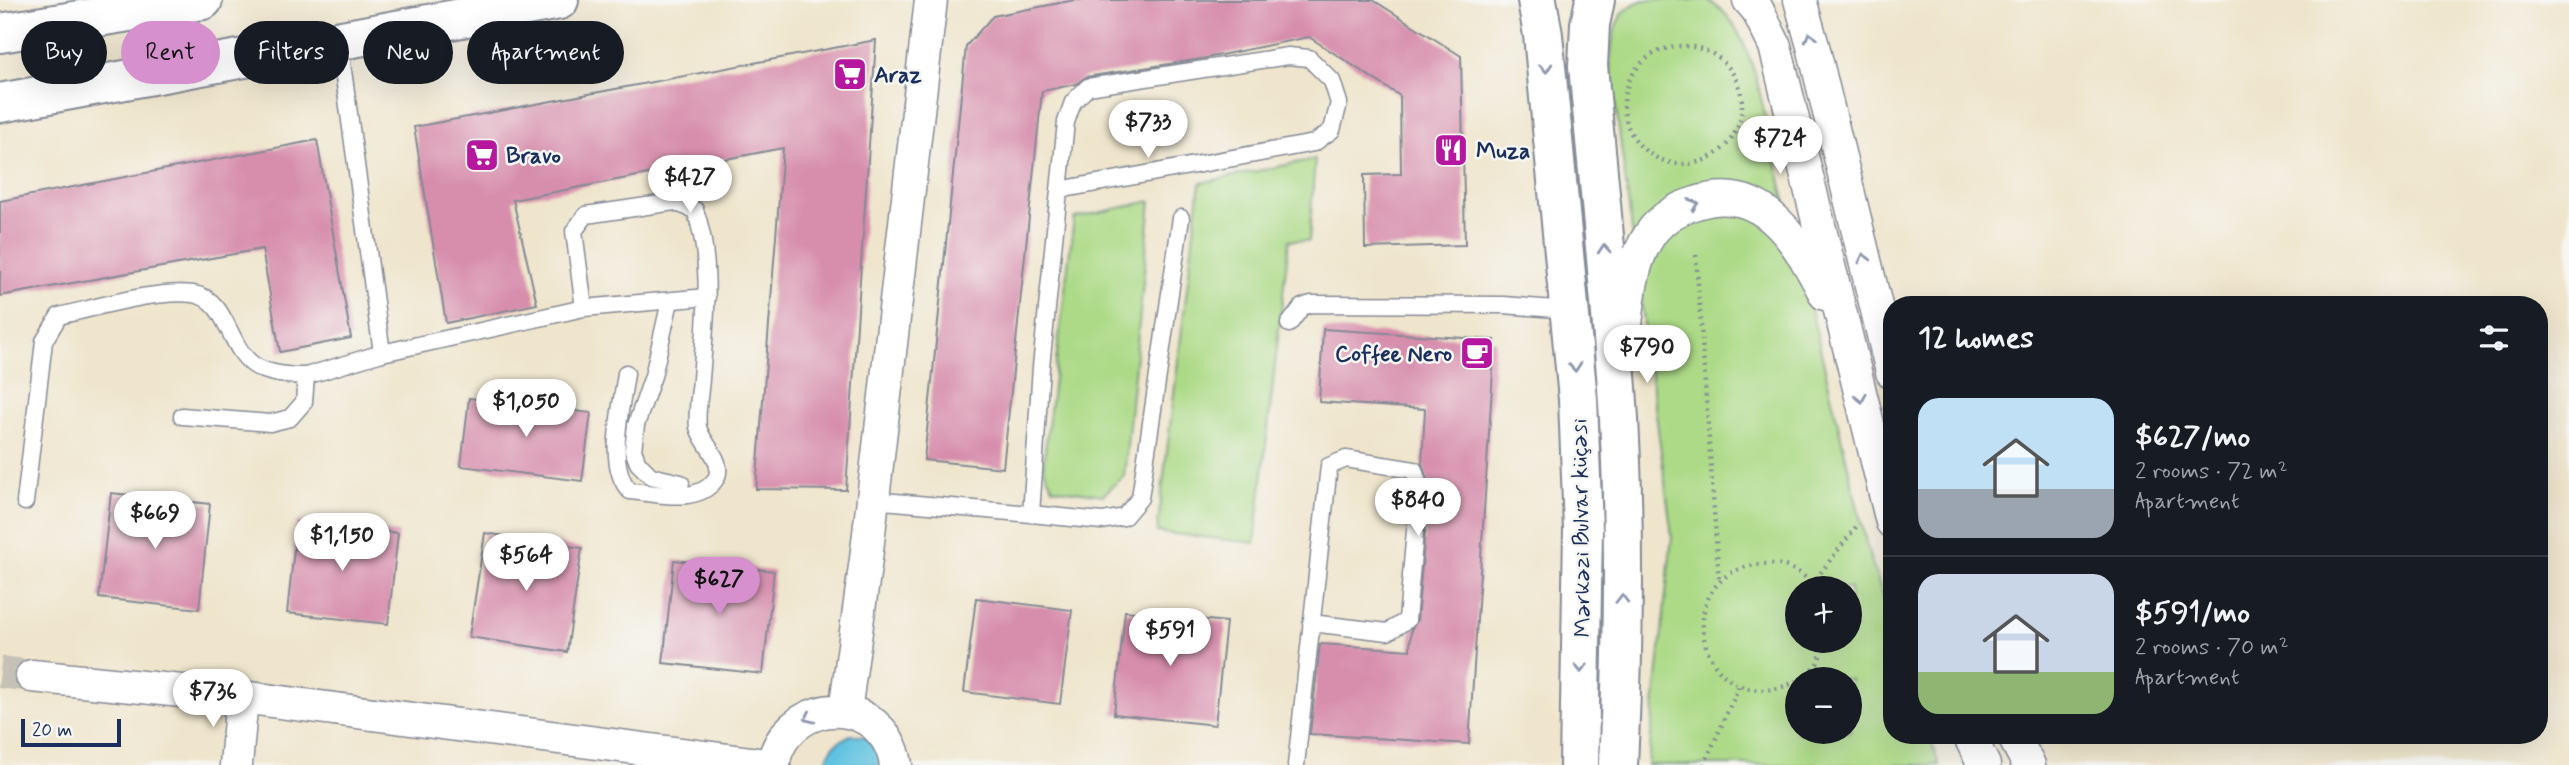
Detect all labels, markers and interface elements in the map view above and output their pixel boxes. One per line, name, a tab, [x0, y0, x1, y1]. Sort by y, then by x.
chip: Buy	[21, 21, 107, 84]
chip: Rent	[121, 21, 220, 84]
chip: Filters	[234, 21, 349, 84]
chip: New	[363, 21, 453, 84]
chip: Apartment	[467, 21, 624, 84]
one-way arrow	[1804, 31, 1819, 43]
supermarket icon: Araz	[831, 55, 869, 93]
place label: Araz	[874, 61, 922, 91]
one-way arrow	[1538, 62, 1553, 73]
pin: $733	[1107, 100, 1189, 160]
text: $733	[1125, 108, 1171, 138]
pin: $724	[1739, 116, 1821, 176]
text: $724	[1753, 124, 1807, 154]
restaurant icon: Muza	[1432, 131, 1470, 169]
supermarket icon: Bravo	[463, 136, 501, 174]
place label: Muza	[1476, 137, 1530, 167]
place label: Bravo	[506, 142, 561, 172]
pin: $427	[649, 156, 731, 215]
text: $427	[664, 163, 716, 193]
one-way arrow	[1687, 198, 1699, 212]
one-way arrow	[1597, 244, 1612, 255]
one-way arrow	[1858, 252, 1872, 264]
text: 12 homes	[1918, 319, 2034, 358]
icon: filters	[2475, 319, 2513, 357]
pin: $790	[1606, 326, 1688, 385]
text: $790	[1619, 333, 1675, 363]
cafe icon: Coffee Nero	[1458, 334, 1496, 372]
place label: Coffee Nero	[1335, 340, 1452, 370]
one-way arrow	[1567, 362, 1582, 373]
pin: $1,050	[469, 380, 583, 439]
text: $1,050	[492, 387, 560, 417]
one-way arrow	[1853, 392, 1867, 404]
street label: Mərkəzi Bulvar küçəsi	[1565, 418, 1599, 638]
text: $627/mo	[2135, 418, 2250, 457]
icon: home	[1974, 426, 2058, 510]
text: 2 rooms · 72 m²	[2135, 457, 2288, 487]
pin: $840	[1377, 478, 1459, 538]
text: $840	[1391, 486, 1445, 516]
text: Apartment	[2135, 487, 2240, 517]
pin: $669	[114, 491, 196, 551]
text: $669	[130, 499, 180, 529]
pin: $1,150	[285, 514, 399, 573]
text: $1,150	[310, 521, 374, 551]
pin: $564	[485, 534, 567, 593]
text: $564	[499, 541, 553, 571]
pin: $627	[678, 558, 760, 617]
text: $627	[694, 565, 744, 595]
map controls	[1785, 576, 1862, 744]
button: +	[1785, 576, 1862, 653]
one-way arrow	[1614, 593, 1630, 604]
text: $591/mo	[2135, 594, 2250, 633]
icon: home	[1974, 602, 2058, 686]
pin: $591	[1129, 608, 1211, 668]
text: $591	[1145, 616, 1195, 646]
text: 2 rooms · 70 m²	[2135, 633, 2289, 663]
one-way arrow	[1573, 663, 1589, 674]
text: Apartment	[2135, 663, 2240, 693]
button: −	[1785, 667, 1862, 744]
pin: $736	[172, 670, 254, 729]
text: $736	[189, 677, 237, 707]
one-way arrow	[804, 709, 816, 723]
scale bar	[21, 716, 121, 748]
text: 20 m	[32, 718, 72, 743]

